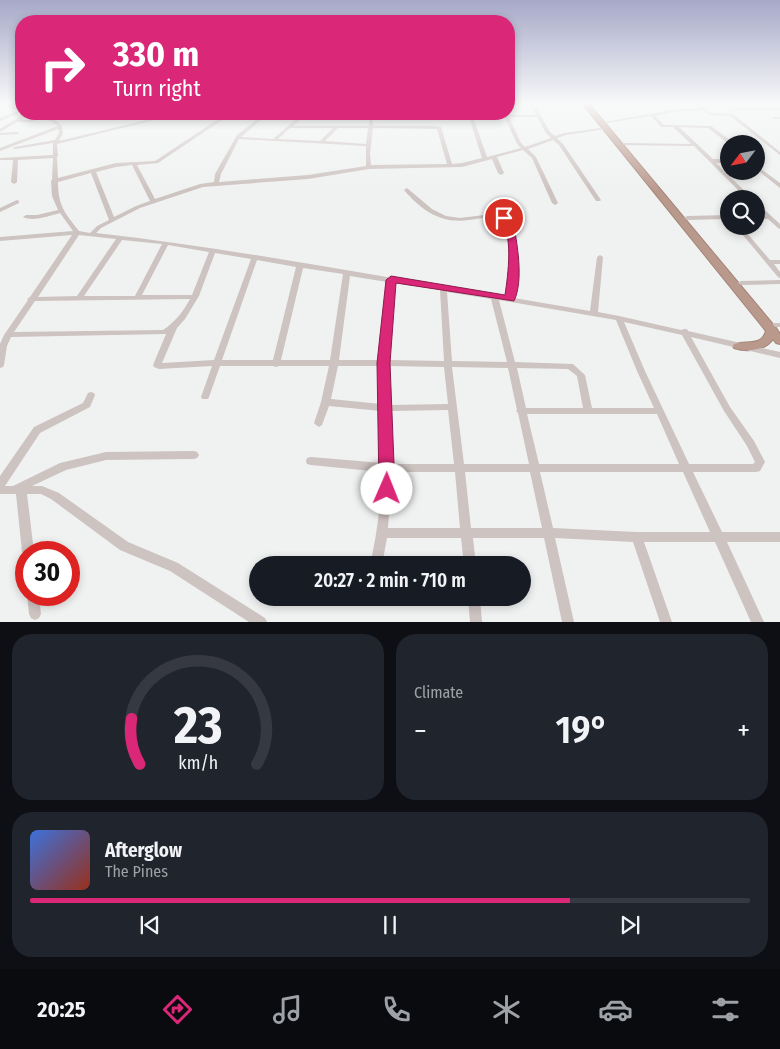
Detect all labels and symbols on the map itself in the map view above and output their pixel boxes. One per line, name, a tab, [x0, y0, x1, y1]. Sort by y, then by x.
north arrow	[720, 135, 765, 180]
pin	[483, 197, 525, 239]
position arrow	[360, 462, 412, 514]
speed limit sign: 30	[15, 541, 80, 606]

